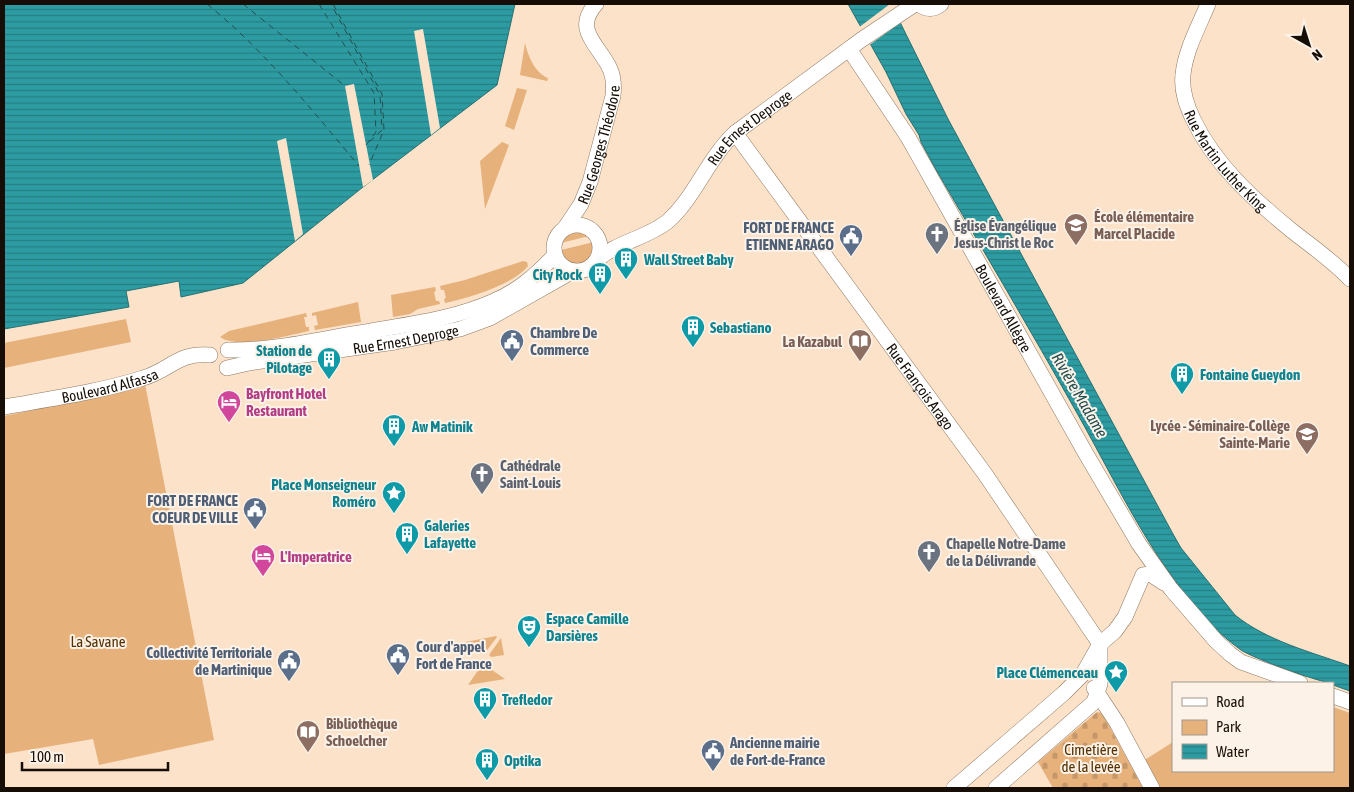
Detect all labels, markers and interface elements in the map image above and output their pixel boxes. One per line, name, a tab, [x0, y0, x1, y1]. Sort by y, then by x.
north arrow	[1284, 20, 1334, 70]
text: N	[1309, 46, 1325, 64]
street label: Rue Georges Théodore	[573, 85, 622, 206]
street label: Rue Ernest Deproge	[703, 86, 795, 168]
street label: Rue Martin Luther King	[1181, 107, 1271, 215]
place label: École élémentaire Marcel Placide	[1094, 208, 1194, 242]
school or university icon: École élémentaire Marcel Placide	[1063, 212, 1089, 246]
place label: Église Évangélique Jesus-Christ le Roc	[953, 217, 1057, 251]
place label: FORT DE FRANCE ETIENNE ARAGO	[743, 219, 835, 253]
church icon: Église Évangélique Jesus-Christ le Roc	[924, 221, 950, 255]
public building icon: FORT DE FRANCE ETIENNE ARAGO	[838, 223, 864, 257]
building icon: Wall Street Baby	[613, 246, 639, 280]
place label: Wall Street Baby	[643, 251, 734, 268]
building icon: City Rock	[587, 261, 613, 295]
street label: Boulevard Allègre	[973, 261, 1036, 355]
place label: City Rock	[533, 266, 582, 283]
building icon: Sebastiano	[680, 314, 706, 348]
place label: Sebastiano	[710, 319, 772, 336]
street label: Rue Ernest Deproge	[352, 321, 460, 356]
place label: Chambre De Commerce	[530, 324, 598, 358]
public building icon: Chambre De Commerce	[499, 328, 525, 362]
library icon: La Kazabul	[847, 328, 873, 362]
place label: La Kazabul	[782, 333, 843, 350]
street label: Rue François Arago	[883, 340, 958, 433]
place label: Station de Pilotage	[256, 342, 312, 376]
building icon: Station de Pilotage	[316, 346, 342, 380]
water label: Rivière Madame	[1048, 349, 1112, 441]
building icon: Fontaine Gueydon	[1169, 361, 1195, 395]
street label: Boulevard Alfassa	[60, 365, 161, 405]
place label: Fontaine Gueydon	[1200, 366, 1300, 383]
place label: Bayfront Hotel Restaurant	[246, 385, 327, 419]
hotel icon: Bayfront Hotel Restaurant	[216, 389, 242, 423]
building icon: Aw Matinik	[381, 413, 407, 447]
place label: Lycée - Séminaire-Collège Sainte-Marie	[1150, 417, 1290, 451]
place label: Aw Matinik	[411, 418, 473, 435]
school or university icon: Lycée - Séminaire-Collège Sainte-Marie	[1294, 421, 1320, 455]
place label: Cathédrale Saint-Louis	[500, 457, 562, 491]
church icon: Cathédrale Saint-Louis	[469, 461, 495, 495]
place label: Place Monseigneur Roméro	[271, 476, 377, 510]
place icon: Place Monseigneur Roméro	[381, 480, 407, 514]
place label: FORT DE FRANCE COEUR DE VILLE	[147, 492, 239, 526]
public building icon: FORT DE FRANCE COEUR DE VILLE	[242, 496, 268, 530]
place label: Galeries Lafayette	[424, 517, 476, 551]
building icon: Galeries Lafayette	[394, 521, 420, 555]
place label: Chapelle Notre-Dame de la Délivrande	[946, 535, 1066, 569]
church icon: Chapelle Notre-Dame de la Délivrande	[916, 539, 942, 573]
hotel icon: L'Imperatrice	[250, 543, 276, 577]
place label: L'Imperatrice	[280, 548, 352, 565]
place label: Espace Camille Darsières	[546, 610, 629, 644]
theatre icon: Espace Camille Darsières	[516, 614, 542, 648]
park label: La Savane	[70, 633, 126, 650]
place label: Cour d'appel Fort de France	[416, 638, 492, 672]
public building icon: Cour d'appel Fort de France	[385, 642, 411, 676]
place label: Collectivité Territoriale de Martinique	[146, 644, 272, 678]
public building icon: Collectivité Territoriale de Martinique	[276, 648, 302, 682]
place icon: Place Clémenceau	[1103, 659, 1129, 693]
place label: Place Clémenceau	[996, 664, 1098, 681]
legend	[1172, 682, 1334, 772]
building icon: Trefledor	[472, 686, 498, 720]
place label: Trefledor	[502, 691, 553, 708]
text: Road	[1216, 693, 1245, 710]
place label: Bibliothèque Schoelcher	[326, 715, 398, 749]
text: Park	[1216, 718, 1241, 735]
library icon: Bibliothèque Schoelcher	[295, 719, 321, 753]
place label: Ancienne mairie de Fort-de-France	[729, 734, 825, 768]
public building icon: Ancienne mairie de Fort-de-France	[700, 738, 726, 772]
scale bar	[22, 740, 169, 772]
park label: Cimetière de la levée	[1061, 741, 1121, 775]
text: Water	[1216, 743, 1249, 760]
building icon: Optika	[474, 747, 500, 781]
text: 100 m	[30, 748, 64, 765]
place label: Optika	[504, 752, 541, 769]

